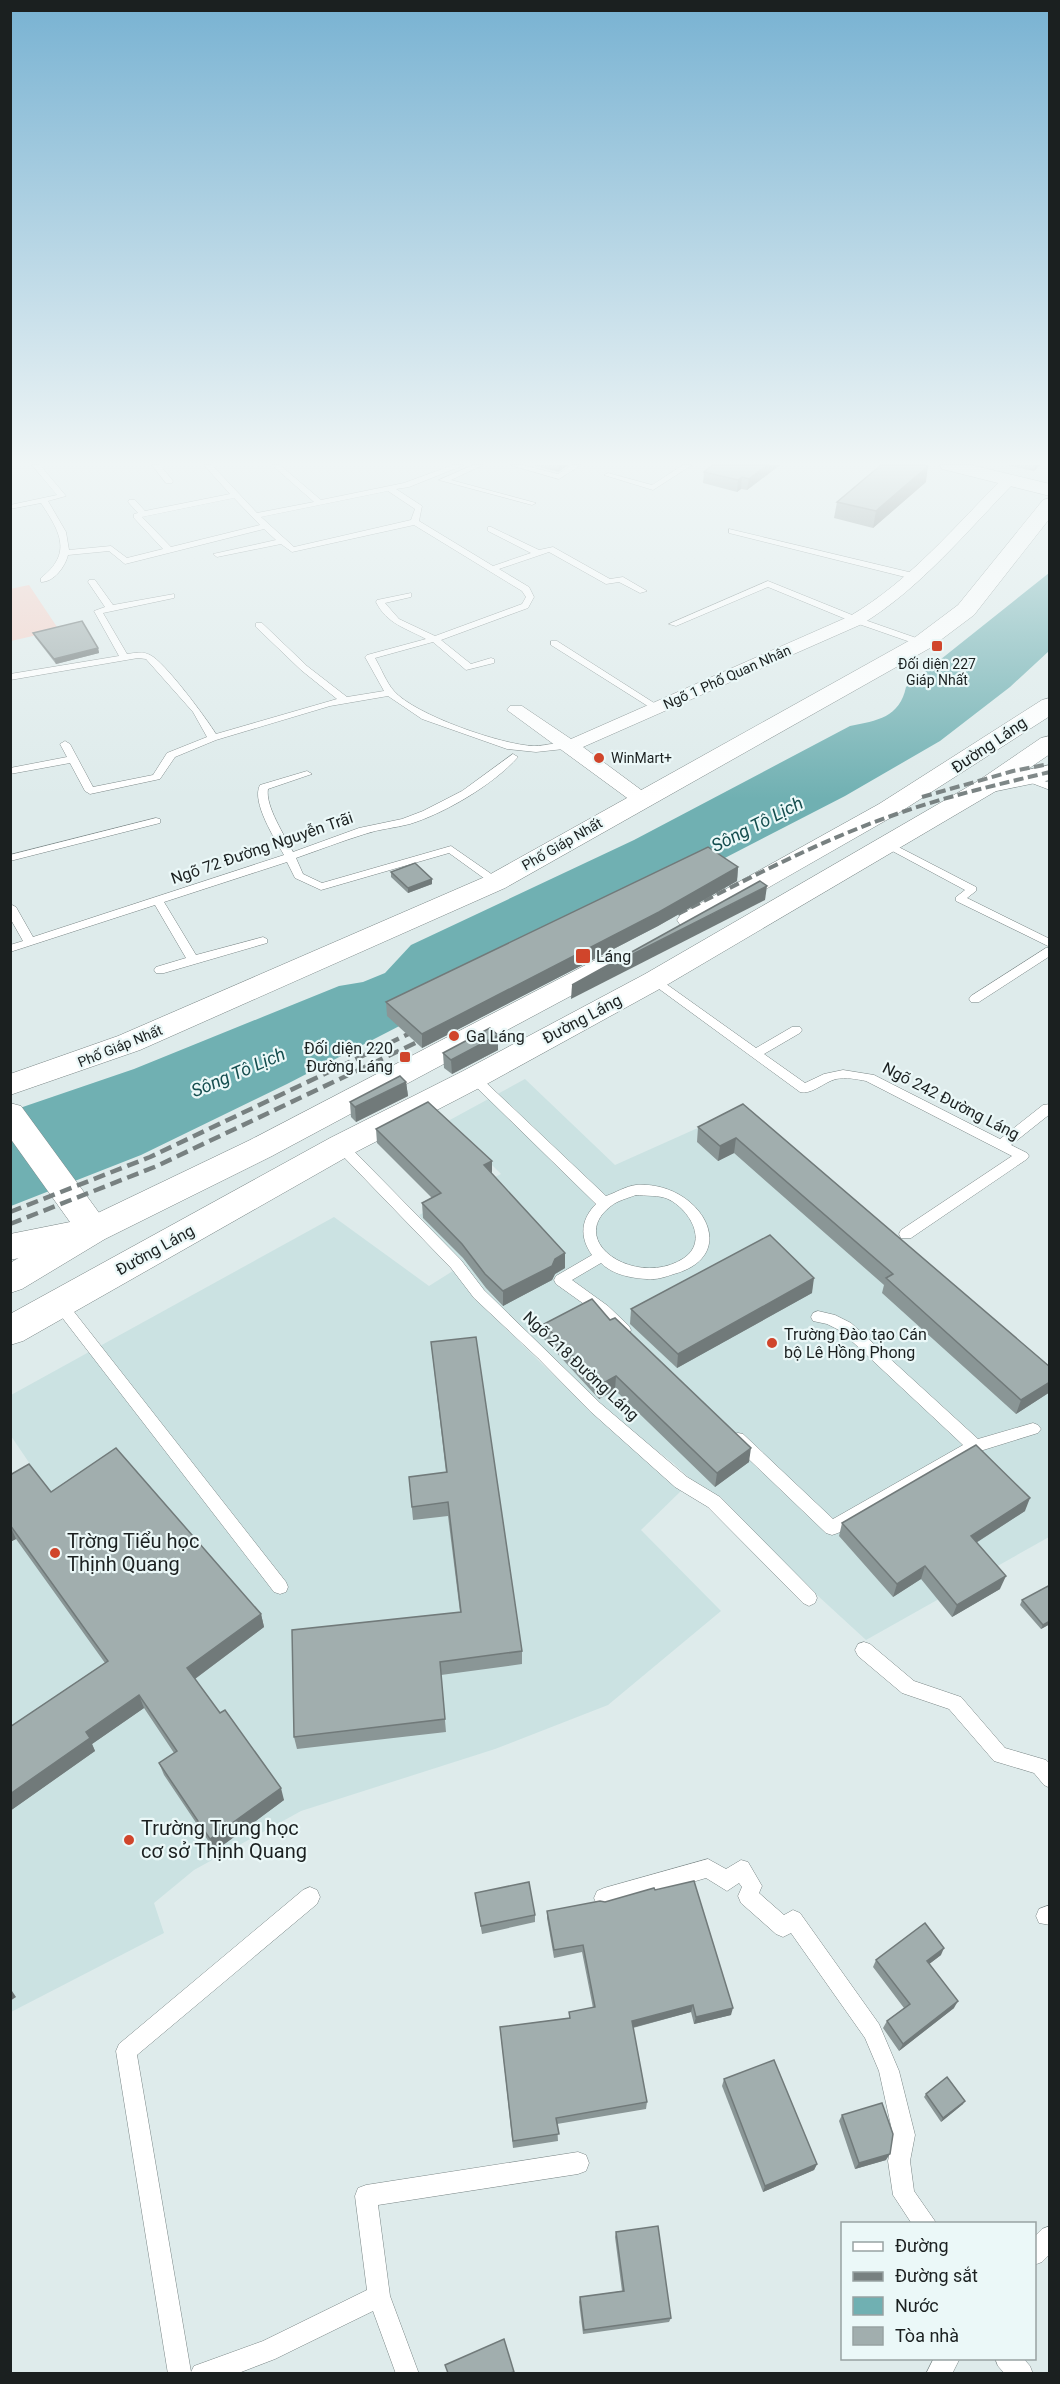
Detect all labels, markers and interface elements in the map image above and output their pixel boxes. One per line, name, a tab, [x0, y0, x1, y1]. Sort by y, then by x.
marker: Đối diện 227 Giáp Nhất	[930, 639, 944, 653]
street label: Ngõ 1 Phố Quan Nhân	[661, 642, 793, 712]
place label: Đối diện 227 Giáp Nhất	[898, 656, 976, 688]
street label: Đường Láng	[948, 713, 1030, 777]
place label: WinMart+	[611, 750, 672, 766]
marker: WinMart+	[592, 751, 606, 765]
water label: Sông Tô Lịch	[708, 792, 806, 856]
street label: Ngõ 72 Đường Nguyễn Trãi	[168, 808, 356, 888]
street label: Phố Giáp Nhất	[519, 814, 605, 873]
marker: Láng	[574, 947, 592, 965]
place label: Láng	[596, 947, 631, 966]
street label: Đường Láng	[539, 990, 625, 1048]
street label: Phố Giáp Nhất	[75, 1022, 165, 1070]
place label: Ga Láng	[466, 1027, 525, 1046]
marker: Ga Láng	[447, 1029, 461, 1043]
place label: Đối diện 220 Đường Láng	[304, 1039, 393, 1076]
water label: Sông Tô Lịch	[188, 1043, 288, 1101]
marker: Đối diện 220 Đường Láng	[398, 1050, 412, 1064]
street label: Ngõ 242 Đường Láng	[879, 1058, 1023, 1144]
street label: Đường Láng	[112, 1221, 198, 1279]
street label: Ngõ 218 Đường Láng	[519, 1308, 643, 1424]
place label: Trường Đào tạo Cán bộ Lê Hồng Phong	[784, 1325, 927, 1362]
marker: Trường Đào tạo Cán bộ Lê Hồng Phong	[765, 1336, 779, 1350]
place label: Trờng Tiểu học Thịnh Quang	[67, 1529, 199, 1576]
marker: Trờng Tiểu học Thịnh Quang	[48, 1546, 62, 1560]
place label: Trường Trung học cơ sở Thịnh Quang	[141, 1816, 307, 1863]
marker: Trường Trung học cơ sở Thịnh Quang	[122, 1833, 136, 1847]
legend	[841, 2222, 1036, 2360]
text: Đường	[895, 2235, 949, 2256]
text: Đường sắt	[895, 2265, 978, 2286]
text: Nước	[895, 2295, 939, 2316]
text: Tòa nhà	[895, 2325, 959, 2346]

